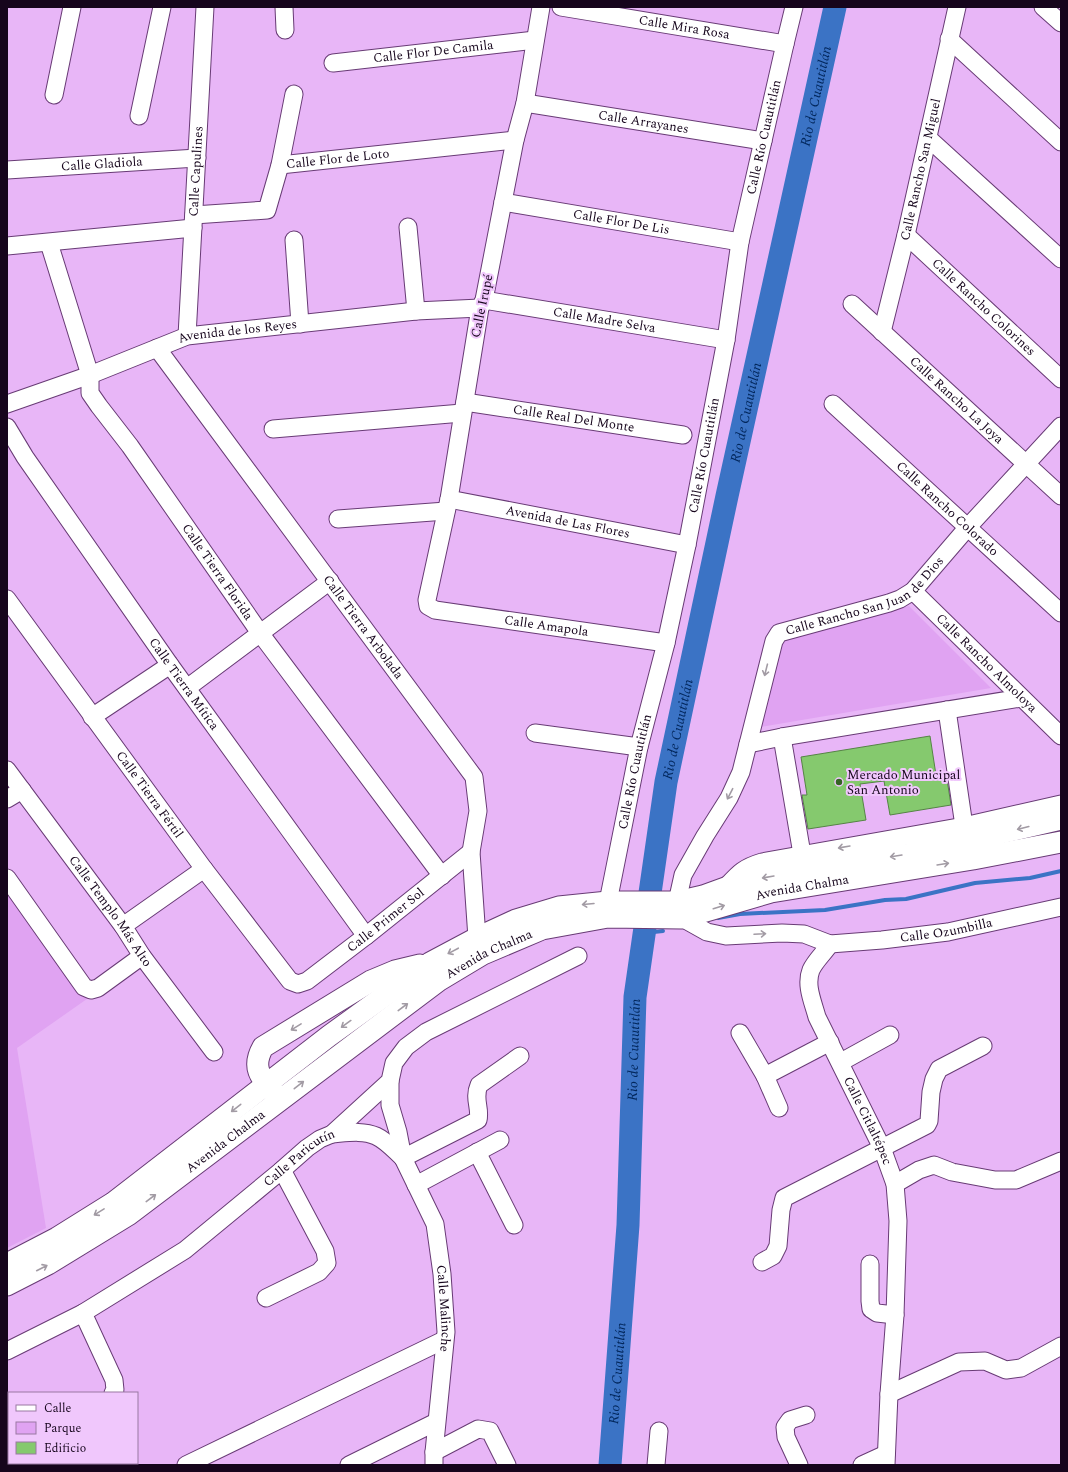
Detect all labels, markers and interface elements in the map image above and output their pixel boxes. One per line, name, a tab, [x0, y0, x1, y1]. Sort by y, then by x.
street label: Calle Mira Rosa	[637, 10, 732, 45]
street label: Calle Flor De Camila	[372, 35, 495, 68]
water label: Rio de Cuautitlán	[794, 43, 837, 148]
street label: Calle Río Cuautitlán	[741, 77, 787, 197]
street label: Calle Rancho San Miguel	[895, 96, 946, 243]
street label: Calle Arrayanes	[597, 105, 690, 139]
street label: Calle Capulines	[184, 125, 208, 217]
street label: Calle Flor de Loto	[285, 143, 390, 174]
street label: Calle Gladiola	[60, 151, 144, 177]
street label: Calle Flor De Lis	[572, 204, 671, 240]
street label: Calle Rancho Colorines	[927, 254, 1040, 361]
street label: Calle Irupé	[466, 273, 498, 339]
street label: Calle Madre Selva	[552, 302, 658, 338]
street label: Avenida de los Reyes	[175, 314, 298, 349]
street label: Calle Rancho La Joya	[905, 351, 1009, 449]
water label: Rio de Cuautitlán	[724, 360, 767, 465]
street label: Calle Río Cuautitlán	[683, 395, 725, 515]
street label: Calle Real Del Monte	[512, 399, 636, 438]
street label: Calle Rancho Colorado	[891, 456, 1003, 561]
street label: Avenida de Las Flores	[504, 500, 632, 544]
street label: Calle Tierra Florida	[177, 520, 259, 625]
street label: Calle Rancho San Juan de Dios	[783, 552, 949, 641]
street label: Calle Tierra Arbolada	[318, 571, 409, 684]
street label: Calle Rancho Almoloya	[931, 609, 1042, 718]
street label: Calle Amapola	[503, 610, 590, 642]
street label: Calle Tierra Mítica	[144, 633, 224, 735]
one-way arrow	[762, 663, 770, 676]
water label: Rio de Cuautitlán	[656, 677, 698, 781]
street label: Calle Río Cuautitlán	[613, 712, 657, 831]
street label: Calle Tierra Fértil	[111, 747, 188, 842]
place label: Mercado Municipal San Antonio	[847, 765, 960, 800]
marker: Mercado Municipal San Antonio	[834, 777, 844, 787]
one-way arrow	[726, 788, 733, 800]
one-way arrow	[1017, 825, 1030, 832]
one-way arrow	[838, 843, 851, 851]
street label: Calle Templo Más Alto	[64, 851, 157, 971]
one-way arrow	[890, 852, 903, 860]
one-way arrow	[936, 860, 949, 868]
street label: Avenida Chalma	[753, 869, 851, 906]
one-way arrow	[762, 873, 775, 881]
street label: Calle Primer Sol	[343, 883, 429, 957]
one-way arrow	[582, 901, 595, 908]
one-way arrow	[713, 903, 726, 910]
street label: Calle Ozumbilla	[899, 912, 995, 948]
street label: Avenida Chalma	[442, 924, 536, 984]
one-way arrow	[753, 930, 766, 937]
one-way arrow	[447, 947, 459, 955]
water label: Rio de Cuautitlán	[621, 998, 645, 1101]
one-way arrow	[397, 1003, 408, 1011]
one-way arrow	[340, 1020, 351, 1028]
one-way arrow	[290, 1023, 301, 1032]
street label: Calle Citlaltépec	[838, 1073, 897, 1168]
one-way arrow	[294, 1081, 305, 1090]
street label: Avenida Chalma	[182, 1104, 270, 1178]
one-way arrow	[230, 1104, 241, 1113]
street label: Calle Paricutín	[259, 1124, 339, 1192]
one-way arrow	[146, 1194, 157, 1202]
one-way arrow	[93, 1209, 105, 1217]
one-way arrow	[36, 1263, 48, 1271]
street label: Calle Malinche	[431, 1264, 456, 1353]
water label: Rio de Cuautitlán	[603, 1321, 631, 1425]
legend	[8, 1392, 138, 1464]
text: Calle	[44, 1399, 72, 1418]
text: Parque	[44, 1419, 81, 1438]
text: Edificio	[44, 1439, 86, 1458]

